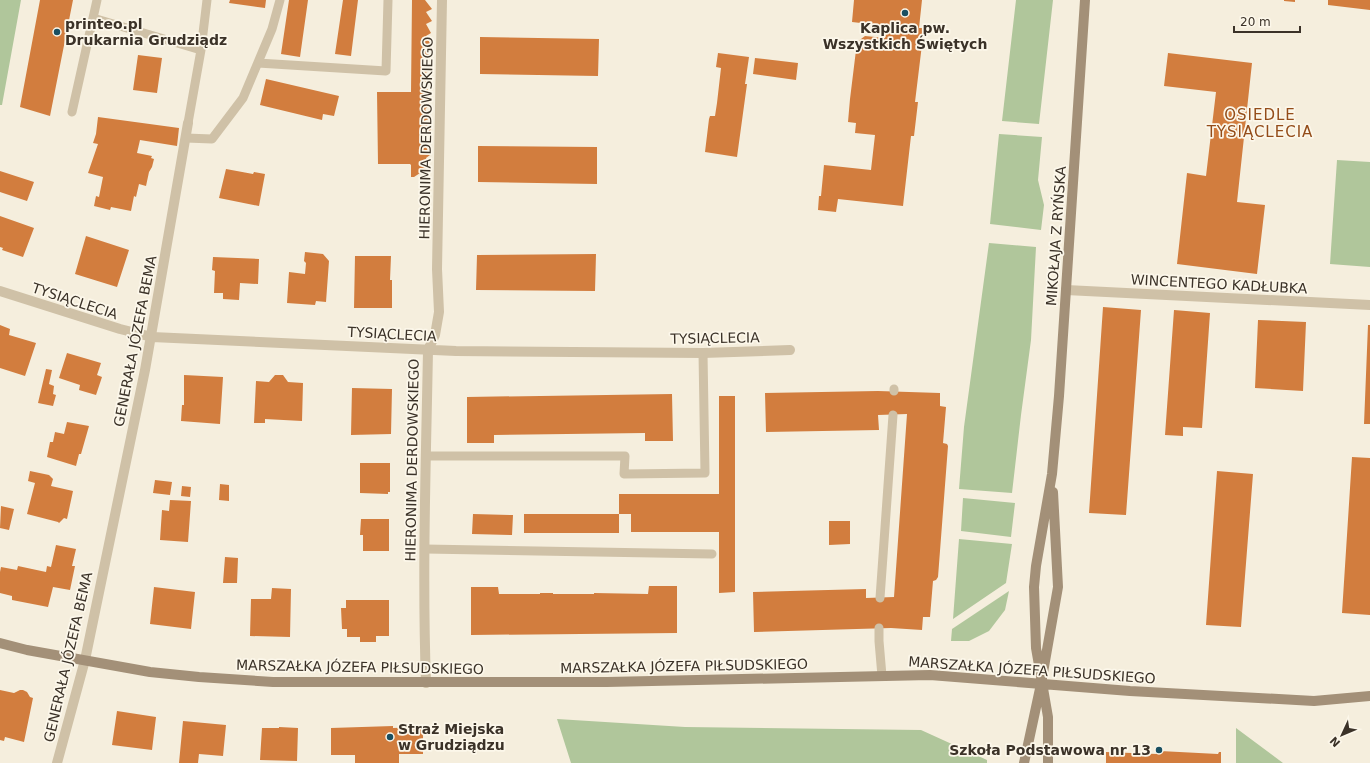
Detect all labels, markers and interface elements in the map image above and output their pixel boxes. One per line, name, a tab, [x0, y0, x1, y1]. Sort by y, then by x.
marker: Kaplica pw. Wszystkich Świętych	[900, 8, 910, 18]
scale bar	[1234, 8, 1300, 34]
text: 20 m	[1240, 15, 1271, 29]
place label: printeo.pl Drukarnia Grudziądz	[65, 16, 227, 48]
place label: Kaplica pw. Wszystkich Świętych	[823, 20, 987, 52]
marker: printeo.pl Drukarnia Grudziądz	[52, 27, 62, 37]
street label: HIERONIMA DERDOWSKIEGO	[416, 36, 436, 240]
district label: OSIEDLE TYSIĄCLECIA	[1206, 106, 1313, 141]
street label: MIKOŁAJA Z RYŃSKA	[1042, 165, 1069, 307]
street label: GENERAŁA JÓZEFA BEMA	[110, 253, 160, 428]
street label: WINCENTEGO KADŁUBKA	[1130, 271, 1308, 297]
street label: TYSIĄCLECIA	[29, 279, 120, 323]
street label: TYSIĄCLECIA	[346, 324, 437, 344]
street label: TYSIĄCLECIA	[669, 329, 760, 347]
street label: HIERONIMA DERDOWSKIEGO	[402, 358, 422, 562]
street label: GENERAŁA JÓZEFA BEMA	[40, 570, 95, 744]
street label: MARSZAŁKA JÓZEFA PIŁSUDSKIEGO	[908, 652, 1156, 687]
street label: MARSZAŁKA JÓZEFA PIŁSUDSKIEGO	[560, 655, 808, 676]
street label: MARSZAŁKA JÓZEFA PIŁSUDSKIEGO	[236, 656, 484, 677]
north arrow	[1322, 715, 1362, 755]
place label: Straż Miejska w Grudziądzu	[398, 721, 505, 753]
marker: Straż Miejska w Grudziądzu	[385, 732, 395, 742]
text: N	[1327, 734, 1343, 749]
place label: Szkoła Podstawowa nr 13	[949, 742, 1151, 758]
marker: Szkoła Podstawowa nr 13	[1154, 745, 1164, 755]

